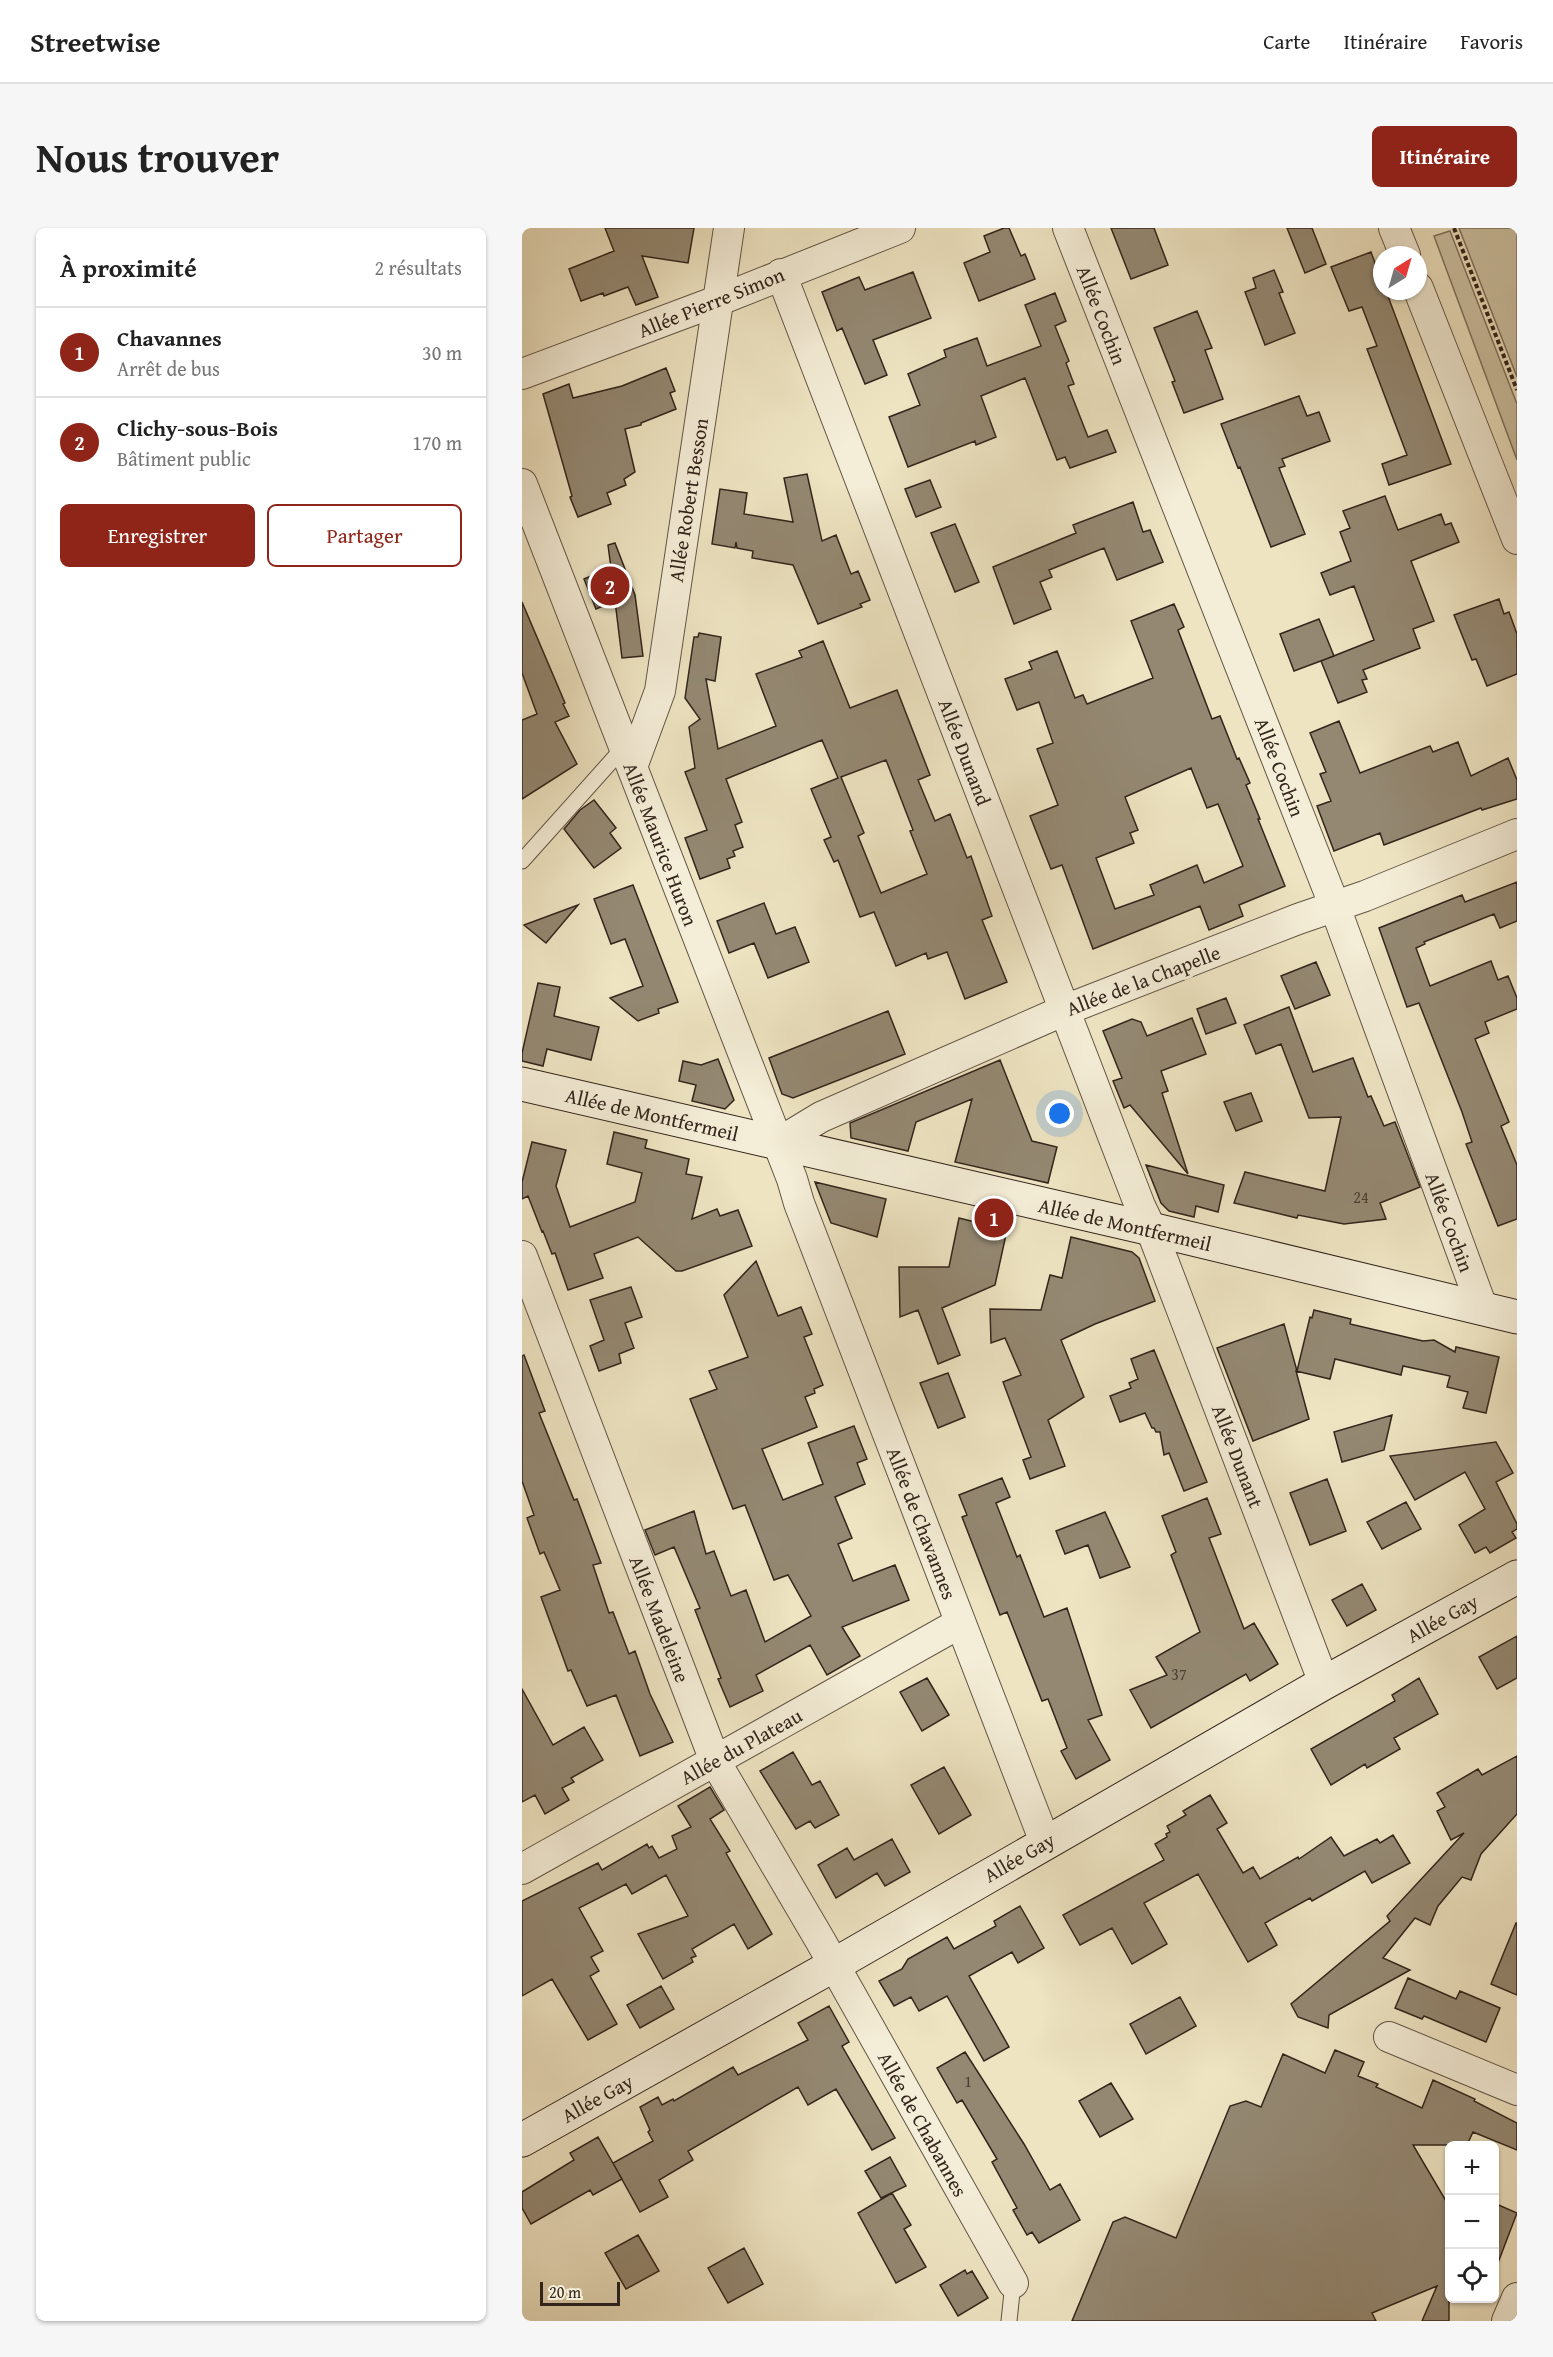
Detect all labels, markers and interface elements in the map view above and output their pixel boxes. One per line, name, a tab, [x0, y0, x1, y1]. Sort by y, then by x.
text: Streetwise	[30, 21, 160, 62]
text: Carte	[1263, 26, 1310, 57]
text: Itinéraire	[1343, 26, 1427, 57]
text: Favoris	[1460, 26, 1523, 57]
text: Nous trouver	[36, 126, 279, 187]
button: Itinéraire	[1372, 126, 1517, 187]
north arrow	[1373, 246, 1427, 300]
text: À proximité	[60, 248, 197, 287]
text: 2 résultats	[374, 253, 462, 282]
street label: Allée Pierre Simon	[634, 259, 788, 345]
street label: Allée Cochin	[1070, 261, 1134, 369]
text: Chavannes	[117, 322, 222, 354]
text: 1	[74, 338, 85, 367]
text: 30 m	[422, 338, 462, 367]
text: Arrêt de bus	[117, 354, 220, 383]
text: Clichy-sous-Bois	[117, 412, 278, 444]
street label: Allée Robert Besson	[661, 416, 715, 584]
text: 2	[74, 428, 85, 457]
text: 170 m	[412, 428, 462, 457]
text: Bâtiment public	[117, 444, 251, 473]
button: Enregistrer	[60, 504, 255, 567]
button: Partager	[267, 504, 462, 567]
pin: 2	[590, 564, 629, 608]
street label: Allée Dunand	[931, 694, 999, 810]
street label: Allée Cochin	[1248, 713, 1312, 821]
street label: Allée Maurice Huron	[616, 758, 706, 930]
street label: Allée de la Chapelle	[1062, 937, 1224, 1023]
street label: Allée de Montfermeil	[563, 1080, 742, 1148]
your location	[1045, 1099, 1074, 1128]
street label: Allée Cochin	[1419, 1168, 1481, 1276]
house number: 24	[1353, 1185, 1369, 1209]
street label: Allée de Montfermeil	[1036, 1190, 1215, 1258]
pin: 1	[974, 1196, 1014, 1240]
street label: Allée Dunant	[1205, 1400, 1271, 1512]
street label: Allée de Chavannes	[880, 1443, 964, 1603]
street label: Allée Madeleine	[623, 1551, 697, 1687]
street label: Allée Gay	[1401, 1586, 1483, 1650]
house number: 37	[1171, 1662, 1187, 1686]
street label: Allée du Plateau	[675, 1701, 807, 1791]
street label: Allée Gay	[978, 1825, 1060, 1889]
street label: Allée de Chabannes	[871, 2046, 975, 2202]
street label: Allée Gay	[556, 2066, 638, 2130]
house number: 1	[964, 2069, 972, 2093]
map controls	[1445, 2141, 1499, 2303]
button: +	[1445, 2141, 1499, 2195]
button: −	[1445, 2195, 1499, 2249]
button: locate	[1445, 2249, 1499, 2303]
scale bar	[540, 2279, 620, 2306]
text: 20 m	[549, 2280, 581, 2304]

